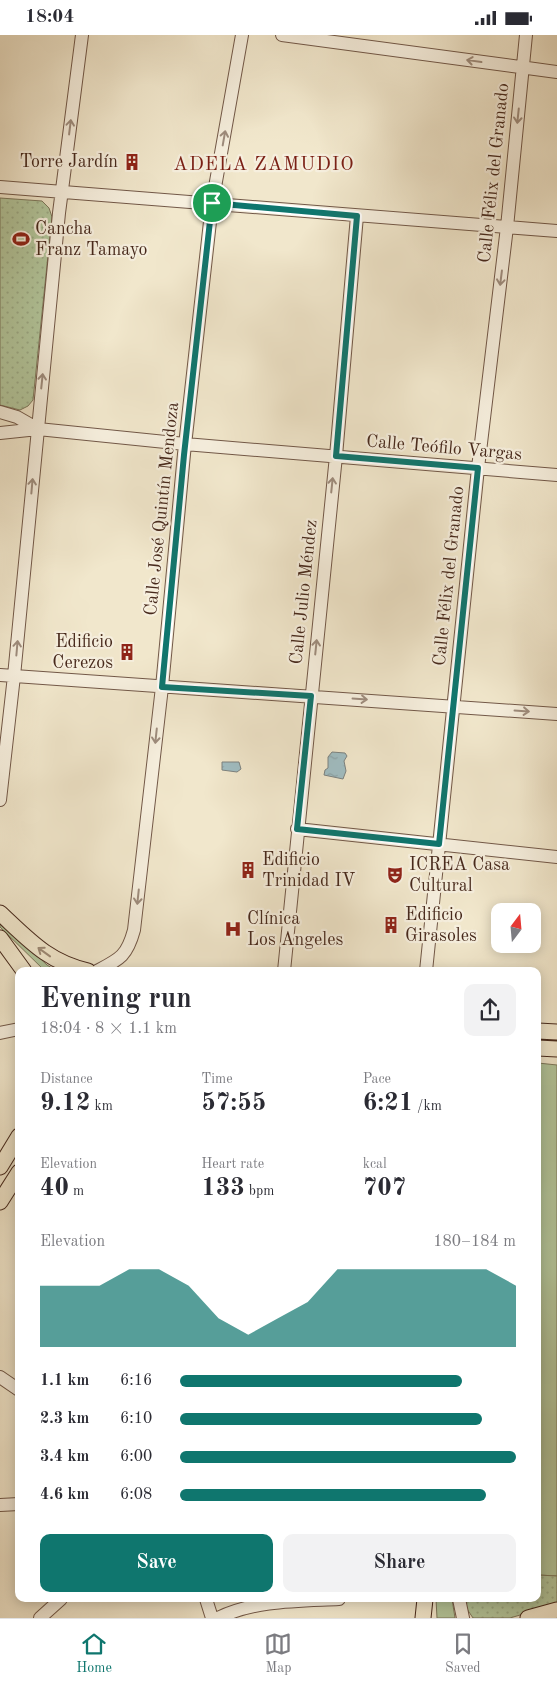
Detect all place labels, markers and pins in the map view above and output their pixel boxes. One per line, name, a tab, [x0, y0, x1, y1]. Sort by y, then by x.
building icon: Torre Jardín	[122, 152, 142, 172]
place label: Torre Jardín	[19, 153, 118, 171]
pin	[191, 182, 233, 224]
place label: Cancha Franz Tamayo	[35, 220, 147, 259]
sports icon: Cancha Franz Tamayo	[11, 229, 31, 249]
place label: Edificio Cerezos	[52, 633, 113, 672]
building icon: Edificio Cerezos	[117, 642, 137, 662]
place label: Edificio Trinidad IV	[262, 851, 355, 890]
place label: ICREA Casa Cultural	[409, 856, 510, 895]
building icon: Edificio Trinidad IV	[238, 860, 258, 880]
theatre icon: ICREA Casa Cultural	[385, 865, 405, 885]
place label: Edificio Girasoles	[405, 906, 477, 945]
place label: Clínica Los Angeles	[247, 910, 343, 949]
building icon: Edificio Girasoles	[381, 915, 401, 935]
hospital icon: Clínica Los Angeles	[223, 919, 243, 939]

